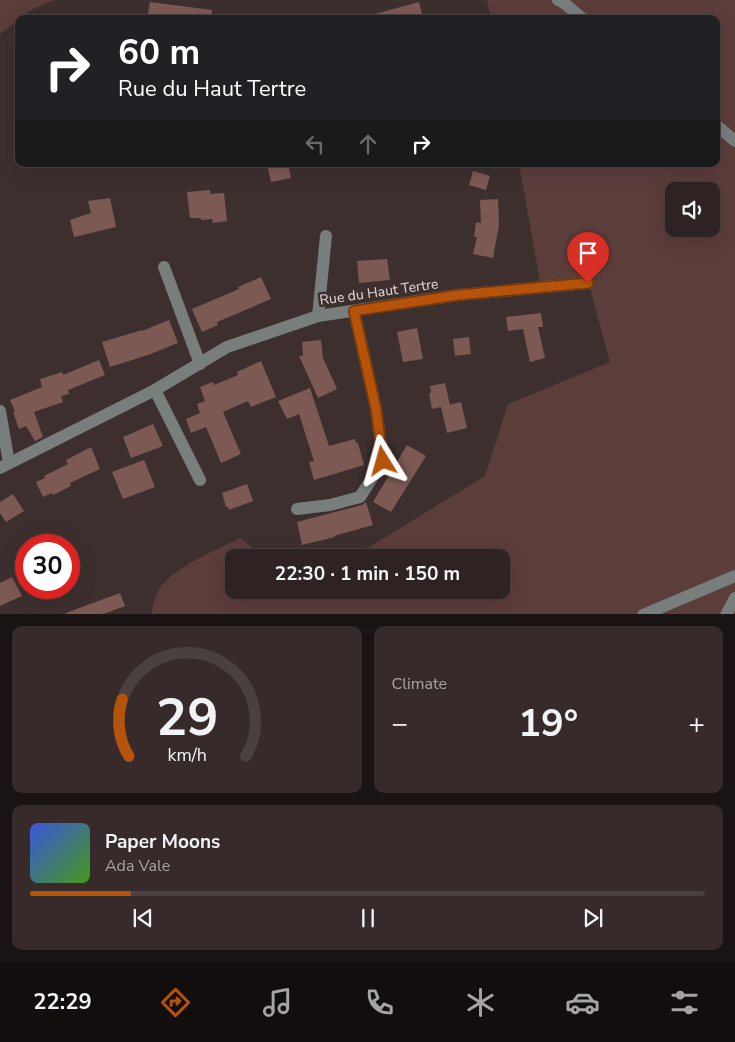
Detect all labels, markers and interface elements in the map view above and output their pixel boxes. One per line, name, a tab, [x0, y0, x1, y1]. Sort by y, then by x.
text: 60 m	[118, 29, 200, 76]
icon: right	[35, 35, 100, 100]
text: Rue du Haut Tertre	[118, 74, 306, 104]
icon: left	[301, 130, 329, 158]
icon: ahead	[354, 130, 382, 158]
icon: right	[407, 130, 435, 158]
map controls	[665, 182, 720, 237]
button: sound	[665, 182, 720, 237]
pin	[567, 232, 609, 283]
icon: arrive	[574, 239, 602, 267]
street label: Rue du Haut Tertre	[318, 274, 440, 310]
position arrow	[356, 434, 408, 486]
speed limit sign: 30	[15, 534, 80, 599]
text: 22:30 · 1 min · 150 m	[275, 561, 460, 587]
text: Climate	[392, 673, 447, 695]
text: 29	[156, 682, 218, 753]
text: 19°	[518, 698, 578, 749]
text: −	[392, 705, 408, 743]
text: +	[688, 705, 705, 743]
text: km/h	[167, 743, 206, 767]
text: Paper Moons	[105, 829, 220, 855]
text: Ada Vale	[105, 855, 170, 877]
icon: previous	[129, 904, 157, 932]
icon: pause	[354, 904, 382, 932]
icon: next	[579, 904, 607, 932]
icon: directions	[158, 985, 193, 1020]
icon: music	[260, 985, 295, 1020]
icon: phone	[362, 985, 397, 1020]
icon: climate	[463, 985, 498, 1020]
icon: car	[565, 985, 600, 1020]
icon: filters	[667, 985, 702, 1020]
text: 22:29	[33, 987, 92, 1017]

